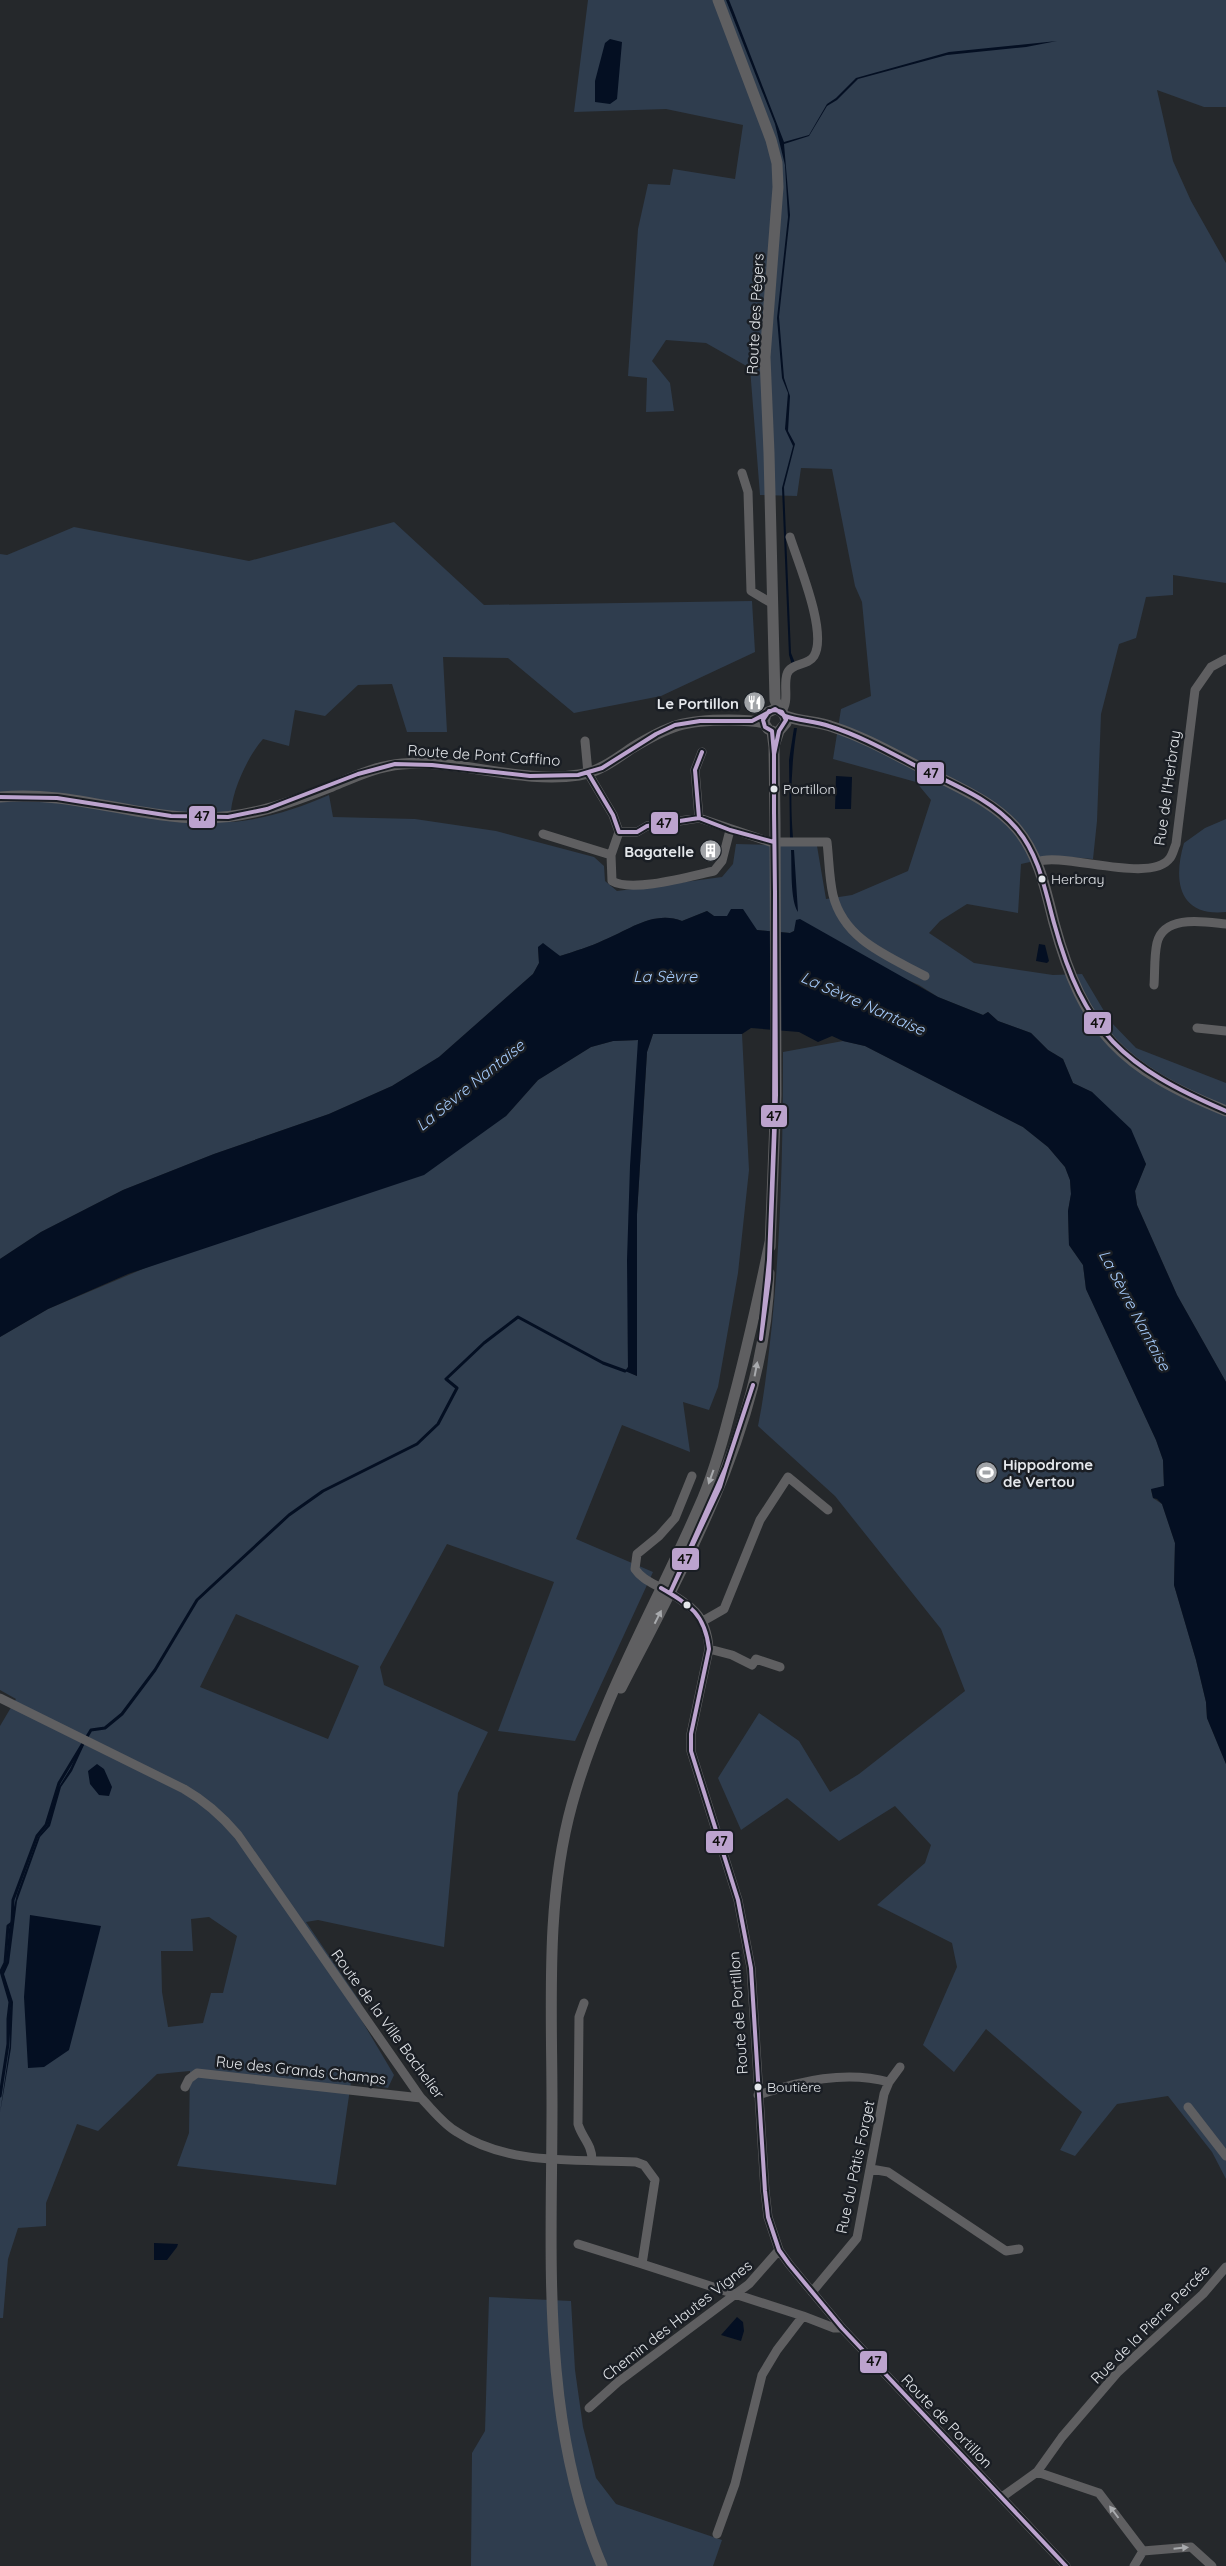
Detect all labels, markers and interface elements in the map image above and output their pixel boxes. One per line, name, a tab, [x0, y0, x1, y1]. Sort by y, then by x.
street label: Route des Pégers	[742, 253, 768, 375]
restaurant icon: Le Portillon	[743, 691, 767, 715]
place label: Le Portillon	[657, 694, 739, 713]
street label: Rue de l'Herbray	[1149, 729, 1185, 847]
street label: Route de Pont Caffino	[407, 740, 561, 770]
line badge: 47	[916, 761, 945, 785]
text: 47	[923, 764, 939, 782]
place label: Portillon	[783, 780, 836, 798]
marker: Portillon	[769, 784, 779, 794]
line badge: 47	[188, 805, 216, 829]
text: 47	[194, 807, 210, 825]
line badge: 47	[650, 811, 679, 835]
text: 47	[656, 814, 672, 832]
building icon: Bagatelle	[698, 839, 722, 863]
place label: Bagatelle	[624, 842, 694, 861]
place label: Herbray	[1051, 870, 1105, 888]
marker: Herbray	[1037, 874, 1047, 884]
water label: La Sèvre	[633, 966, 698, 986]
water label: La Sèvre Nantaise	[798, 967, 929, 1040]
line badge: 47	[1083, 1011, 1112, 1035]
text: 47	[1090, 1014, 1106, 1032]
water label: La Sèvre Nantaise	[412, 1034, 529, 1135]
line badge: 47	[760, 1104, 788, 1128]
text: 47	[766, 1107, 782, 1125]
water label: La Sèvre Nantaise	[1095, 1246, 1176, 1375]
one-way arrow	[752, 1361, 760, 1376]
place label: Hippodrome de Vertou	[1003, 1455, 1093, 1491]
sports icon: Hippodrome de Vertou	[975, 1461, 999, 1485]
one-way arrow	[707, 1470, 715, 1485]
line badge: 47	[671, 1547, 700, 1571]
text: 47	[677, 1550, 693, 1568]
unlabelled marker	[682, 1600, 692, 1610]
one-way arrow	[654, 1610, 662, 1624]
line badge: 47	[705, 1830, 734, 1854]
text: 47	[712, 1832, 728, 1850]
street label: Route de la Ville Bachelier	[327, 1945, 449, 2103]
street label: Route de Portillon	[724, 1951, 752, 2075]
street label: Rue des Grands Champs	[215, 2052, 387, 2088]
place label: Boutière	[767, 2078, 821, 2096]
marker: Boutière	[753, 2082, 763, 2092]
street label: Rue du Pâtis Forget	[832, 2099, 878, 2235]
street label: Chemin des Hautes Vignes	[598, 2256, 756, 2384]
street label: Rue de la Pierre Percée	[1086, 2260, 1214, 2388]
line badge: 47	[859, 2350, 888, 2374]
text: 47	[866, 2352, 882, 2370]
street label: Route de Portillon	[897, 2370, 997, 2472]
one-way arrow	[1108, 2506, 1119, 2519]
one-way arrow	[1173, 2543, 1189, 2551]

